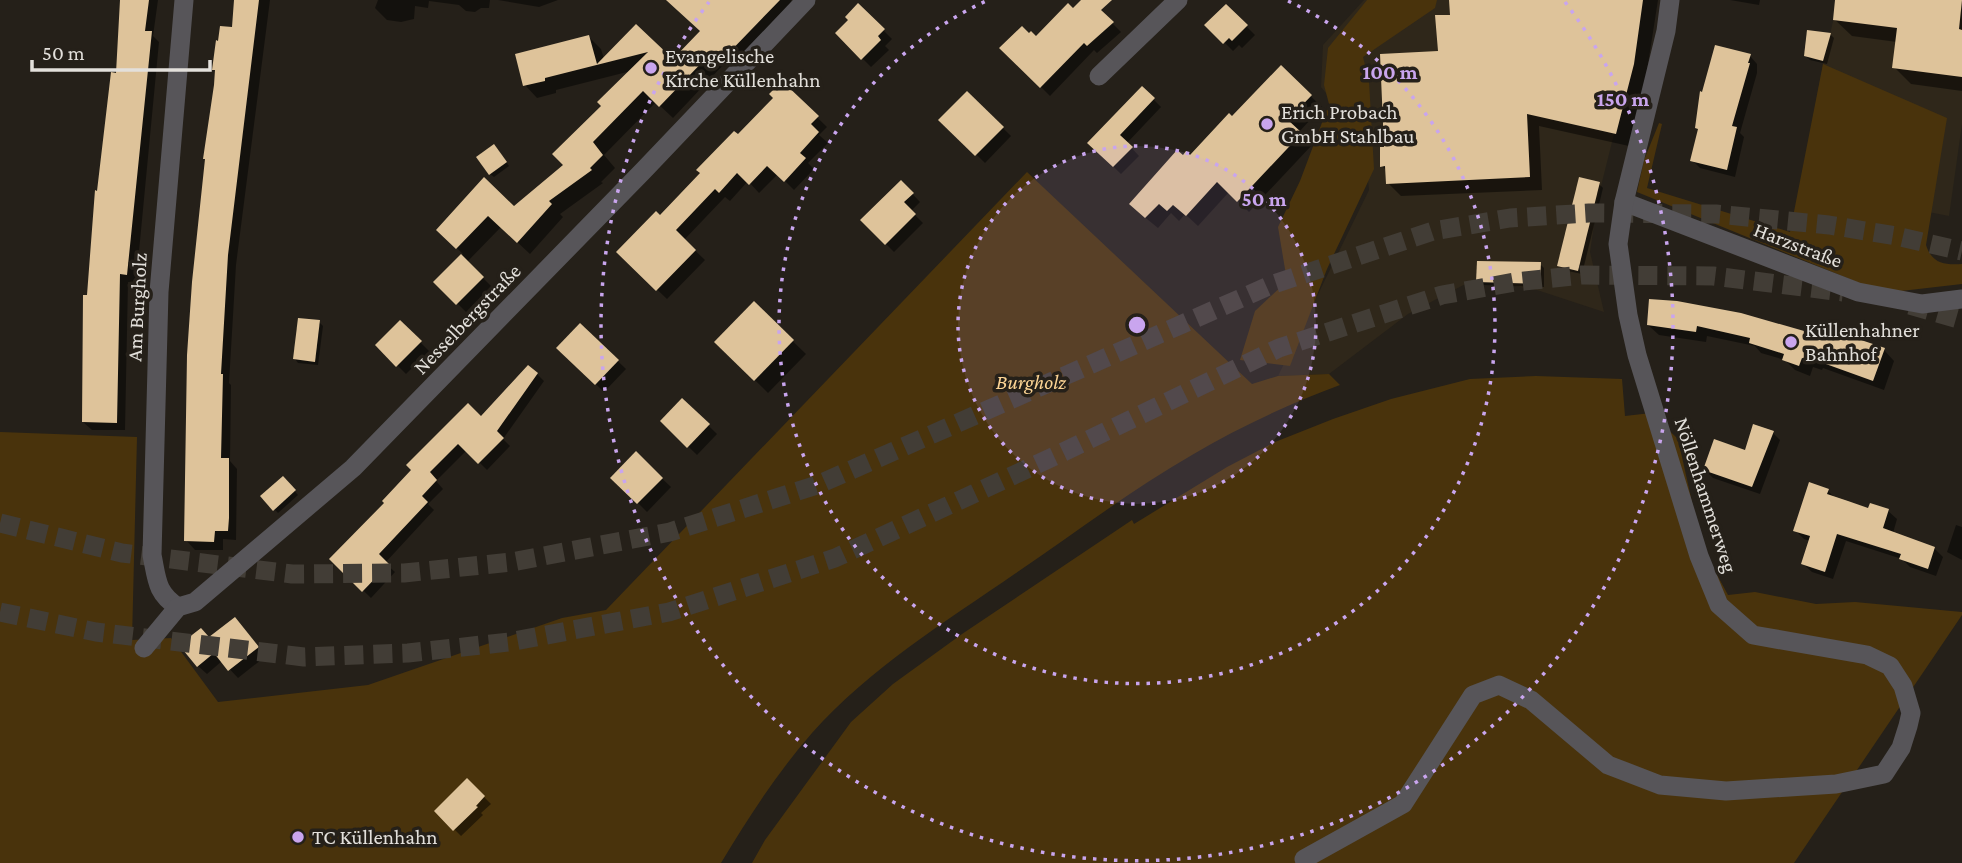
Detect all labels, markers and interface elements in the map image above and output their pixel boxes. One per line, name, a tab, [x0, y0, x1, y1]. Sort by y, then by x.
scale bar	[32, 28, 210, 72]
text: 50 m	[42, 41, 85, 65]
place label: Evangelische Kirche Küllenhahn	[665, 44, 821, 92]
marker: Evangelische Kirche Küllenhahn	[643, 60, 659, 76]
text: 100 m	[1362, 60, 1418, 84]
text: 150 m	[1597, 87, 1650, 111]
place label: Erich Probach GmbH Stahlbau	[1281, 100, 1415, 148]
marker: Erich Probach GmbH Stahlbau	[1259, 116, 1275, 132]
text: 50 m	[1242, 187, 1287, 211]
street label: Harzstraße	[1750, 217, 1846, 273]
street label: Am Burgholz	[122, 252, 152, 362]
street label: Nesselbergstraße	[408, 259, 526, 379]
centre of rings	[1125, 313, 1149, 337]
place label: Küllenhahner Bahnhof	[1805, 318, 1920, 366]
marker: Küllenhahner Bahnhof	[1783, 334, 1799, 350]
park label: Burgholz	[996, 370, 1067, 394]
street label: Nöllenhammerweg	[1670, 414, 1742, 576]
place label: TC Küllenhahn	[312, 825, 438, 849]
marker: TC Küllenhahn	[290, 829, 306, 845]

